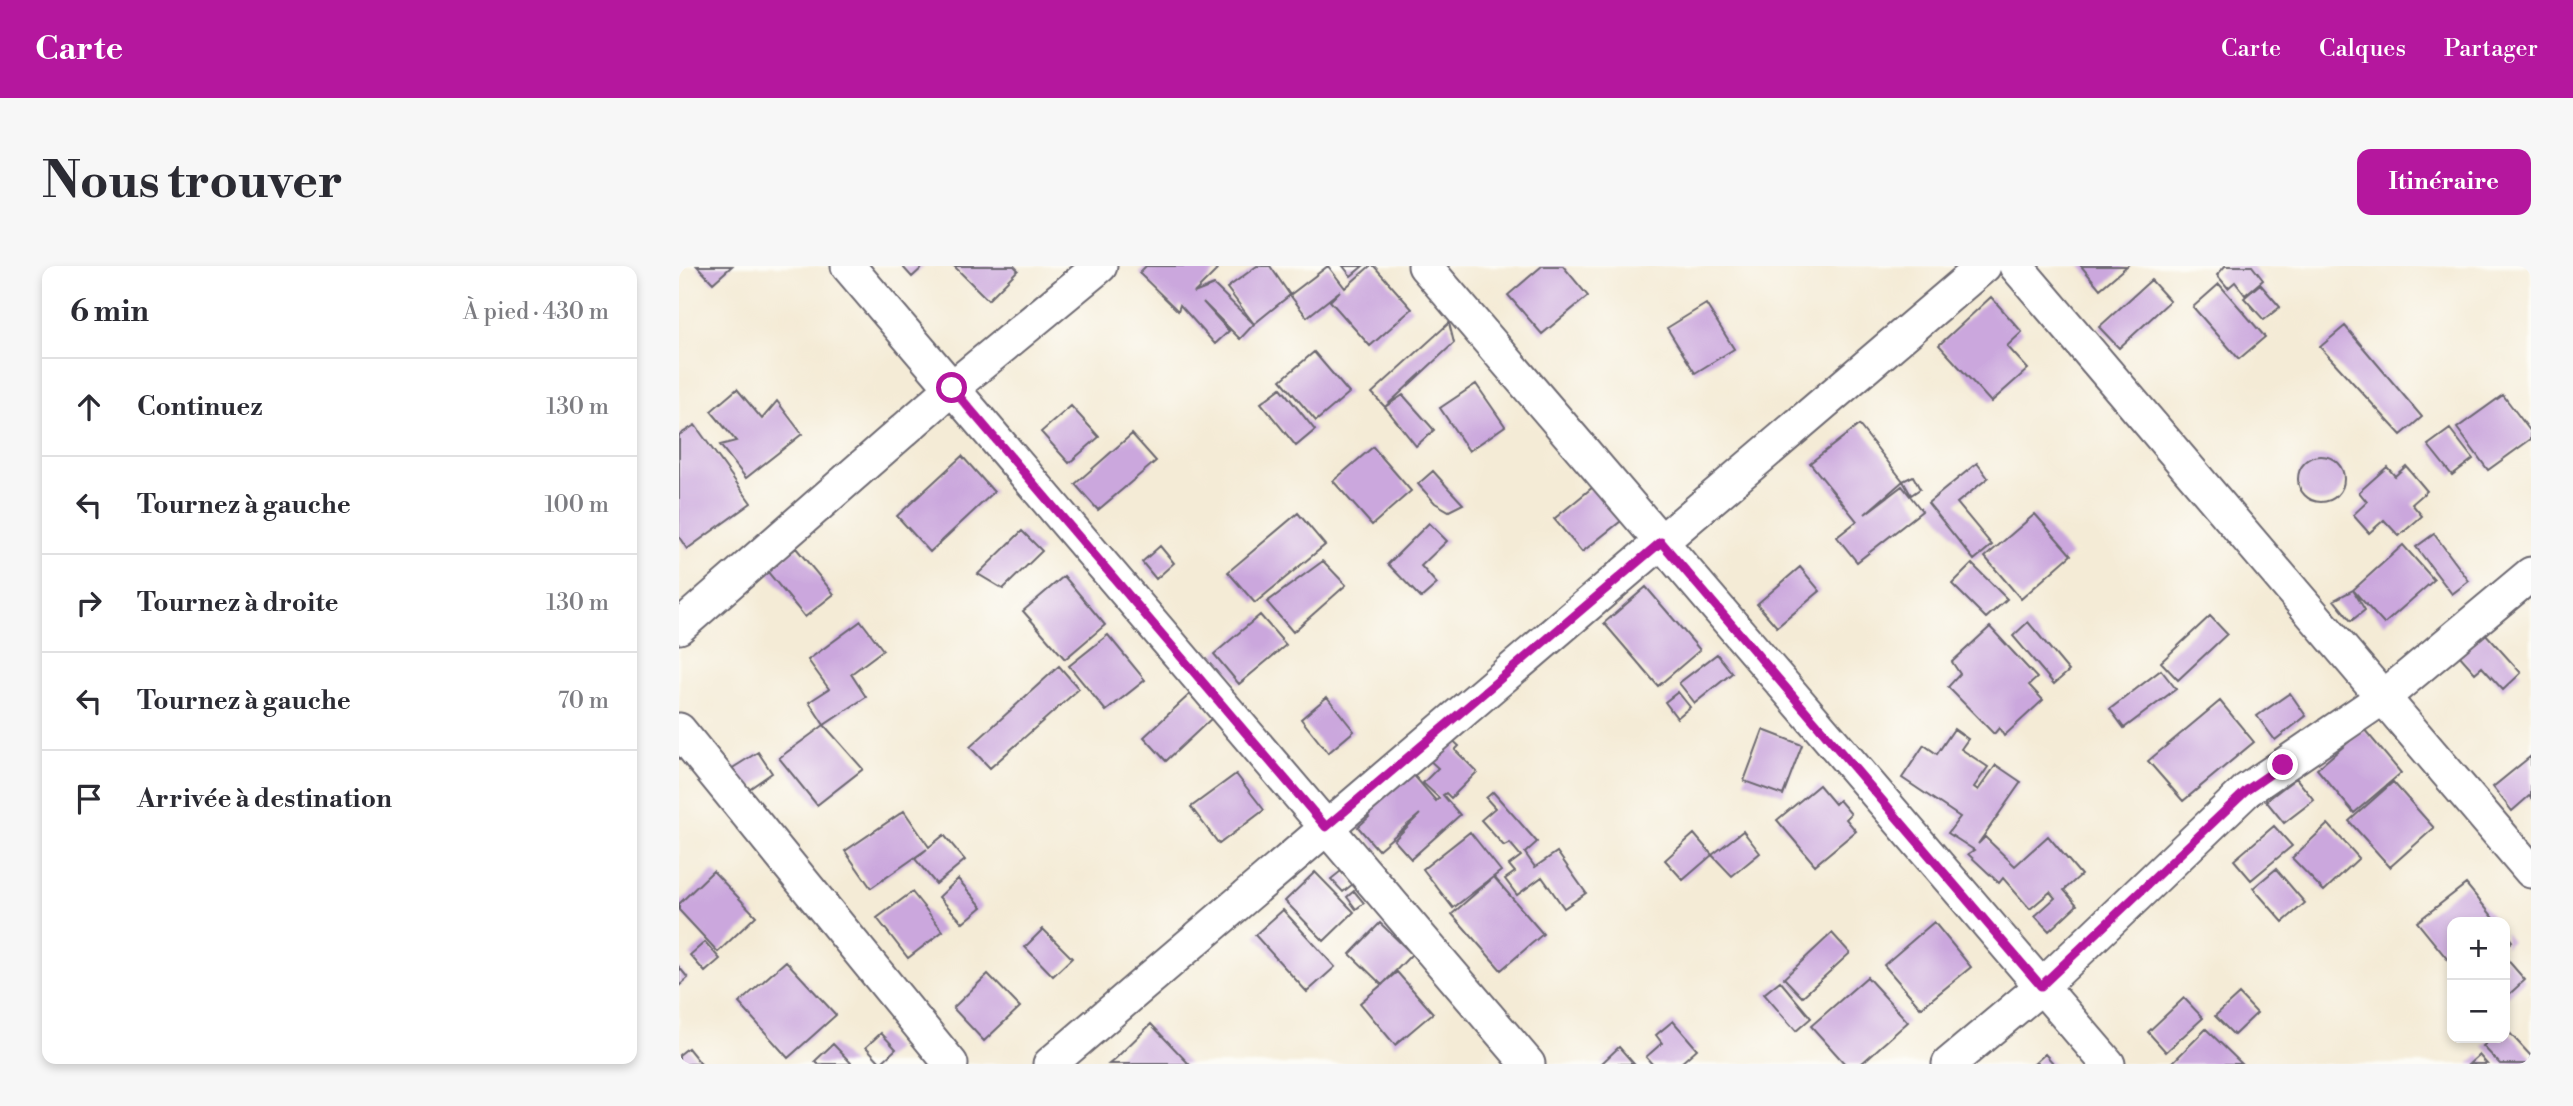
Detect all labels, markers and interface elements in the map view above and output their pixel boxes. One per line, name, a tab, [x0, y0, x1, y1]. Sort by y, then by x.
text: Carte	[35, 29, 123, 70]
text: Carte	[2221, 34, 2281, 64]
text: Calques	[2319, 34, 2406, 64]
text: Partager	[2444, 34, 2538, 64]
button: Itinéraire	[2357, 149, 2531, 215]
text: Nous trouver	[42, 152, 343, 213]
text: 6 min	[70, 293, 149, 331]
text: À pied · 430 m	[463, 298, 609, 326]
route start	[936, 372, 967, 403]
icon: ahead	[70, 388, 108, 426]
text: Continuez	[137, 391, 263, 423]
text: 130 m	[546, 393, 609, 421]
icon: left	[70, 486, 108, 524]
text: Tournez à gauche	[137, 489, 351, 521]
text: 100 m	[544, 491, 609, 519]
icon: right	[70, 584, 108, 622]
text: Tournez à droite	[137, 587, 339, 619]
text: 130 m	[546, 589, 609, 617]
icon: left	[70, 682, 108, 720]
text: Tournez à gauche	[137, 685, 351, 717]
text: 70 m	[558, 687, 609, 715]
route end	[2267, 749, 2298, 780]
icon: arrive	[70, 780, 108, 818]
text: Arrivée à destination	[137, 783, 392, 815]
map controls	[2447, 917, 2510, 1043]
button: +	[2447, 917, 2510, 980]
button: −	[2447, 980, 2510, 1043]

